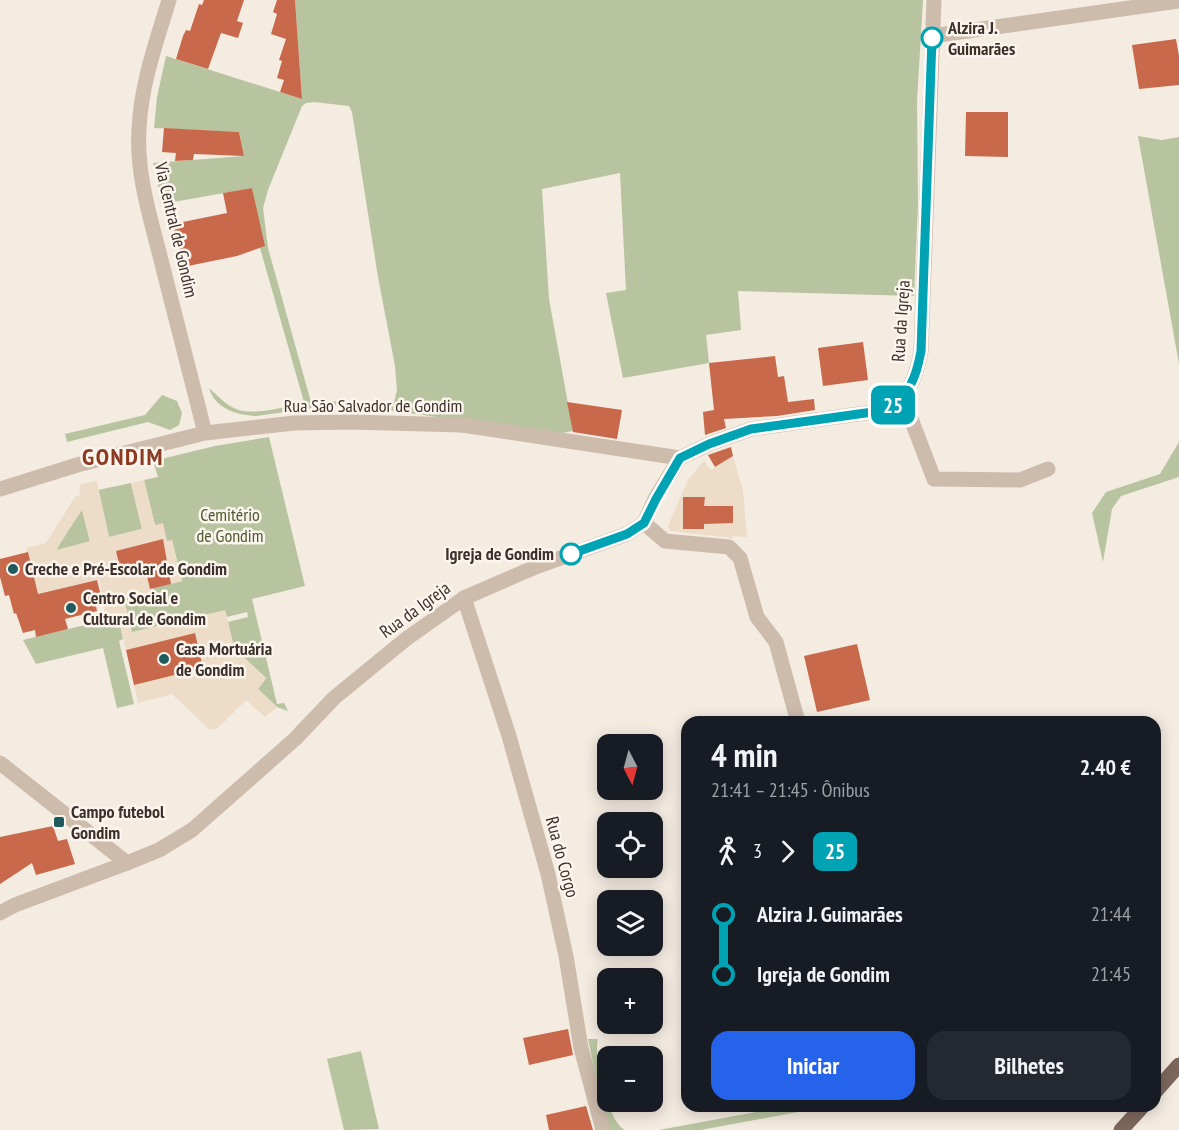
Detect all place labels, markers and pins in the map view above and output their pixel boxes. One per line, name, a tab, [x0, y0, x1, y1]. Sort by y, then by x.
place label: Alzira J. Guimarães	[947, 16, 1015, 60]
marker: Alzira J. Guimarães	[921, 27, 943, 49]
place label: Igreja de Gondim	[445, 542, 554, 565]
marker: Igreja de Gondim	[560, 543, 582, 565]
place label: Creche e Pré-Escolar de Gondim	[25, 557, 227, 580]
marker: Creche e Pré-Escolar de Gondim	[6, 562, 20, 576]
place label: Centro Social e Cultural de Gondim	[83, 586, 206, 630]
marker: Centro Social e Cultural de Gondim	[64, 601, 78, 615]
place label: Casa Mortuária de Gondim	[176, 637, 272, 681]
marker: Casa Mortuária de Gondim	[157, 652, 171, 666]
place label: Campo futebol Gondim	[71, 800, 165, 844]
marker: Campo futebol Gondim	[52, 815, 66, 829]

